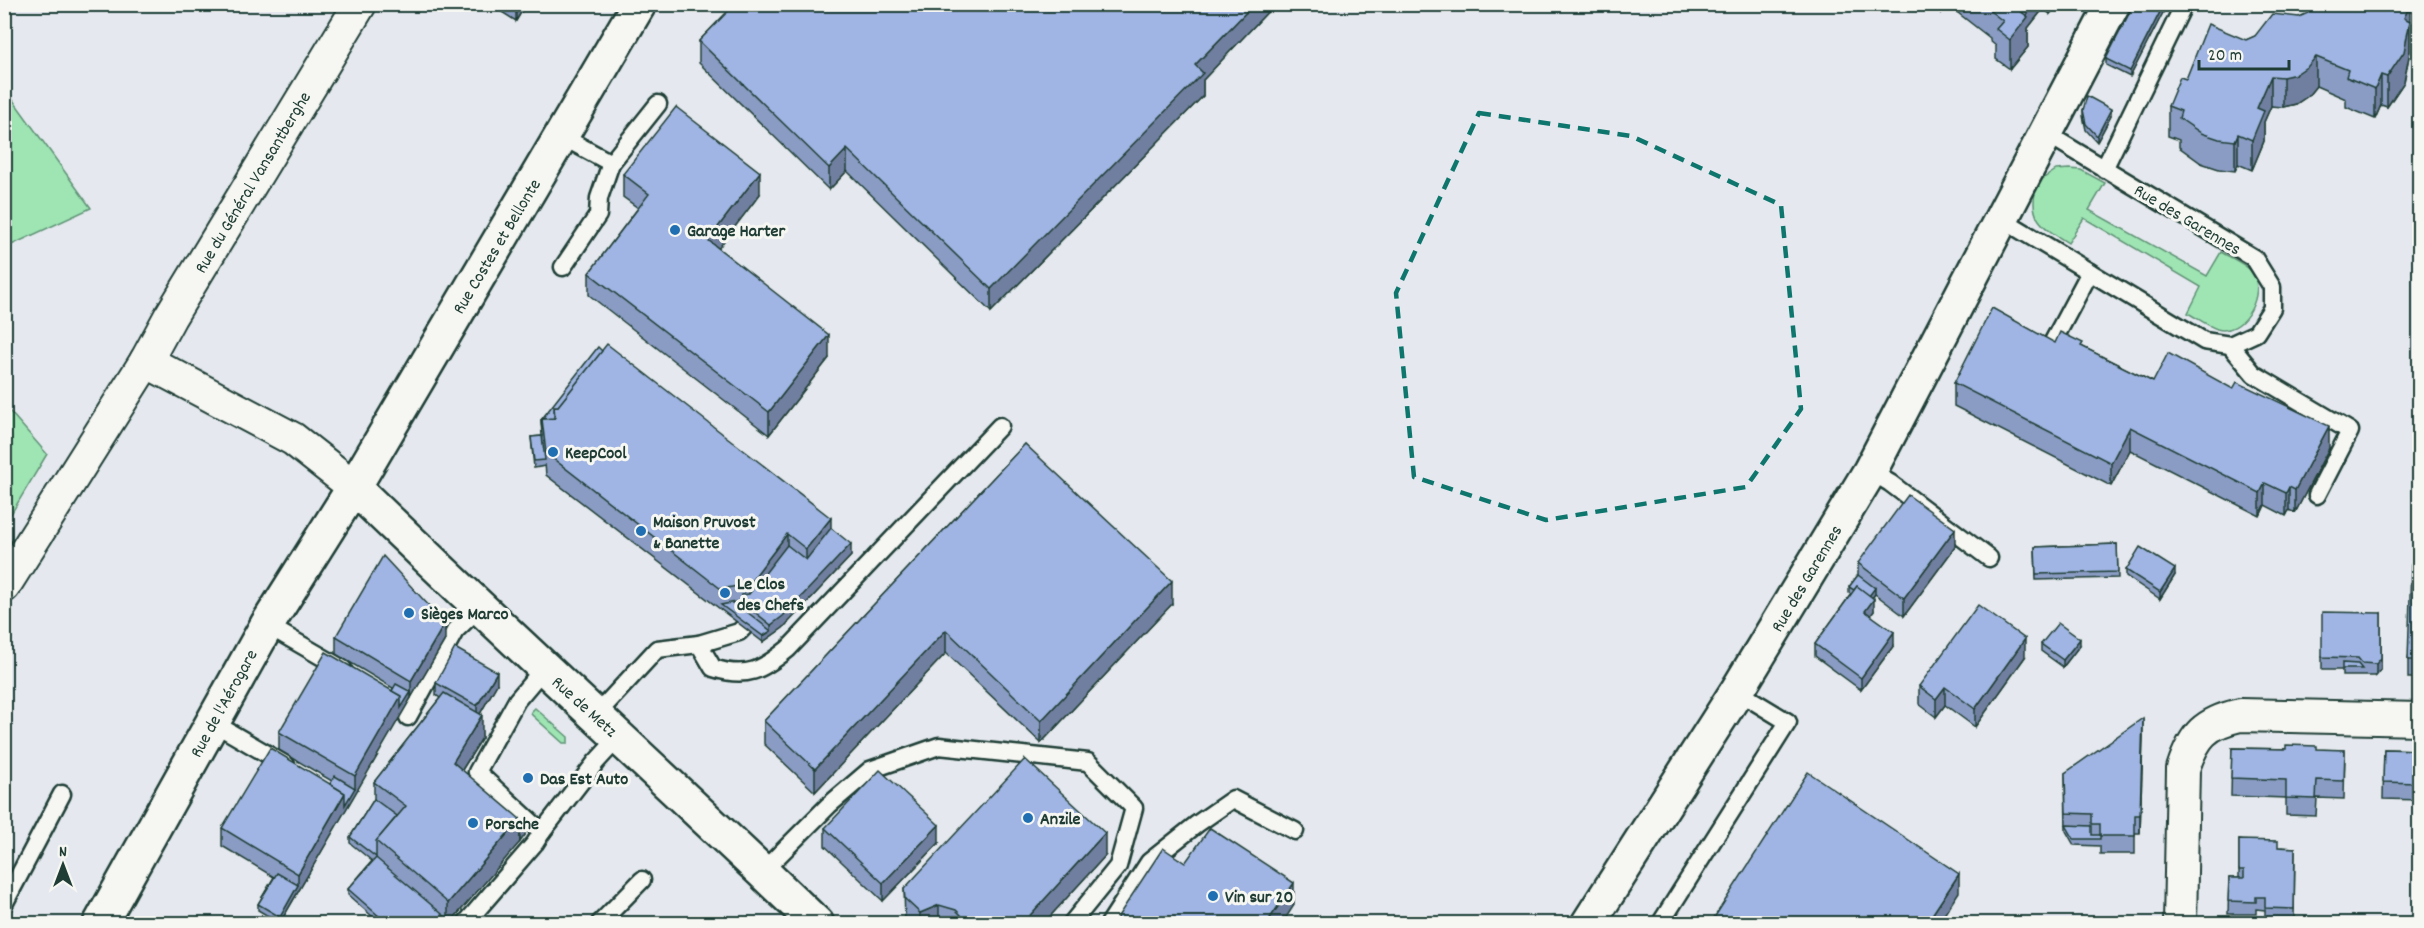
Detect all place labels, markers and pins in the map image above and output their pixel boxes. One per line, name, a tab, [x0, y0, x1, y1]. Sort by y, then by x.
place label: Garage Harter	[687, 220, 785, 245]
marker: Garage Harter	[668, 223, 682, 237]
place label: KeepCool	[565, 442, 627, 467]
marker: KeepCool	[546, 445, 560, 459]
place label: Maison Pruvost & Banette	[653, 511, 756, 557]
marker: Maison Pruvost & Banette	[634, 524, 648, 538]
place label: Le Clos des Chefs	[737, 573, 804, 619]
marker: Le Clos des Chefs	[718, 586, 732, 600]
place label: Sièges Marco	[421, 603, 508, 628]
marker: Sièges Marco	[402, 606, 416, 620]
place label: Das Est Auto	[540, 768, 628, 793]
marker: Das Est Auto	[521, 771, 535, 785]
place label: Anzile	[1040, 808, 1081, 833]
marker: Anzile	[1021, 811, 1035, 825]
place label: Porsche	[485, 813, 539, 838]
marker: Porsche	[466, 816, 480, 830]
place label: Vin sur 20	[1225, 886, 1293, 911]
marker: Vin sur 20	[1206, 889, 1220, 903]

